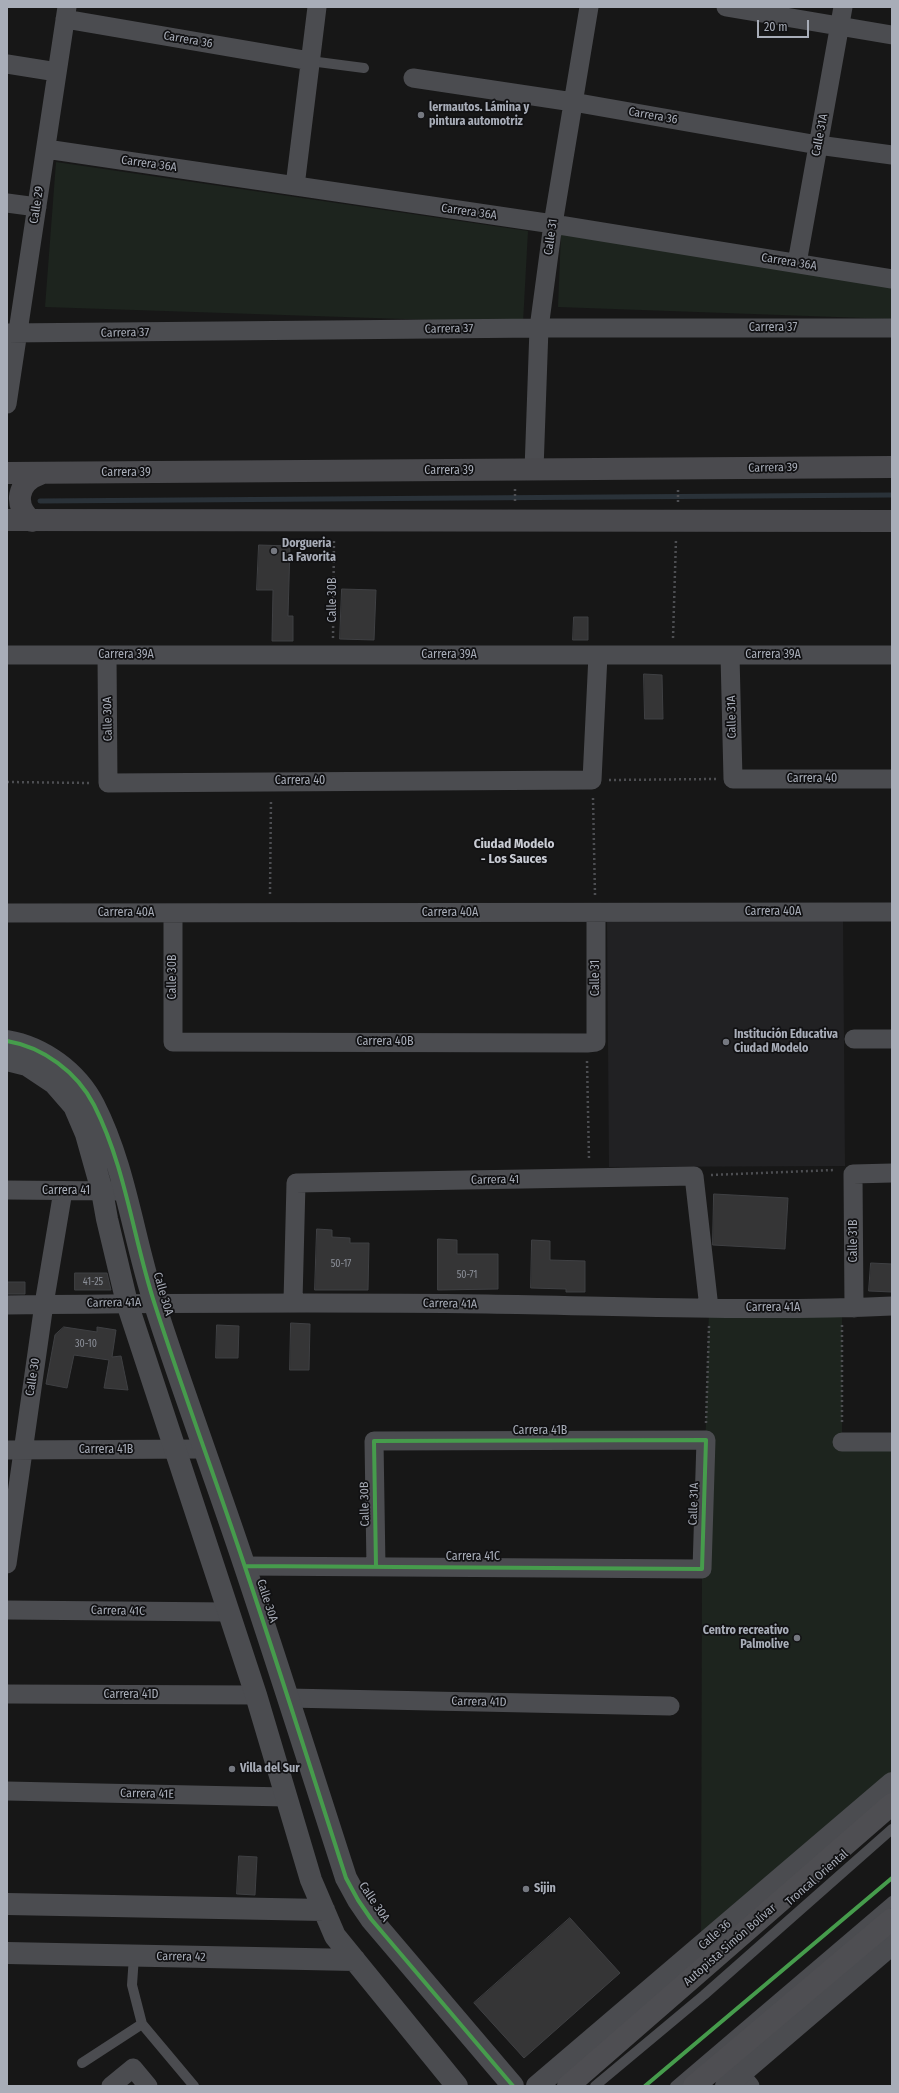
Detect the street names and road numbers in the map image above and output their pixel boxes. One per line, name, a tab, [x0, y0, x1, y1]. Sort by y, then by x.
street label: Carrera 36	[162, 29, 214, 51]
street label: Carrera 36	[627, 105, 679, 127]
street label: Calle 31A	[809, 113, 831, 157]
street label: Carrera 36A	[120, 153, 178, 175]
street label: Calle 29	[27, 185, 47, 225]
street label: Carrera 36A	[440, 201, 498, 223]
street label: Calle 31	[541, 218, 561, 256]
street label: Carrera 36A	[760, 251, 818, 273]
street label: Carrera 37	[425, 321, 473, 337]
street label: Carrera 37	[749, 321, 797, 335]
street label: Carrera 37	[101, 325, 149, 341]
street label: Carrera 39	[748, 460, 798, 476]
street label: Carrera 39	[424, 464, 474, 478]
street label: Carrera 39	[101, 466, 151, 480]
street label: Calle 30B	[326, 578, 340, 622]
street label: Carrera 39A	[98, 648, 154, 662]
street label: Carrera 39A	[421, 648, 477, 662]
street label: Carrera 39A	[745, 648, 801, 662]
street label: Calle 31A	[724, 695, 740, 739]
street label: Calle 30A	[100, 697, 116, 741]
street label: Carrera 40	[787, 772, 837, 786]
street label: Carrera 40	[275, 774, 325, 788]
street label: Carrera 40A	[745, 905, 801, 919]
street label: Carrera 40A	[98, 906, 154, 920]
street label: Carrera 40A	[422, 906, 478, 920]
street label: Calle 30B	[166, 955, 180, 999]
street label: Calle 31	[589, 960, 603, 996]
street label: Carrera 40B	[357, 1035, 413, 1049]
street label: Carrera 41	[471, 1172, 519, 1188]
street label: Carrera 41	[42, 1184, 90, 1198]
street label: Calle 31B	[847, 1219, 861, 1263]
street label: Calle 30A	[150, 1271, 176, 1317]
street label: Carrera 41A	[87, 1295, 141, 1311]
street label: Carrera 41A	[423, 1296, 477, 1312]
street label: Carrera 41A	[746, 1301, 800, 1315]
street label: Calle 30	[23, 1357, 43, 1397]
street label: Carrera 41B	[513, 1424, 567, 1438]
street label: Carrera 41B	[79, 1443, 133, 1457]
street label: Calle 30B	[357, 1481, 373, 1527]
street label: Calle 31A	[686, 1482, 702, 1526]
street label: Carrera 41C	[446, 1550, 500, 1564]
street label: Calle 30A	[253, 1578, 281, 1624]
street label: Carrera 41C	[91, 1603, 145, 1619]
street label: Carrera 41D	[103, 1688, 159, 1702]
street label: Carrera 41D	[451, 1694, 507, 1710]
street label: Carrera 41E	[120, 1786, 174, 1802]
street label: Troncal Oriental	[783, 1847, 851, 1909]
street label: Calle 30A	[356, 1879, 392, 1925]
street label: Autopista Simón Bolívar	[681, 1901, 779, 1989]
street label: Calle 36	[696, 1917, 734, 1953]
street label: Carrera 42	[156, 1949, 206, 1965]

